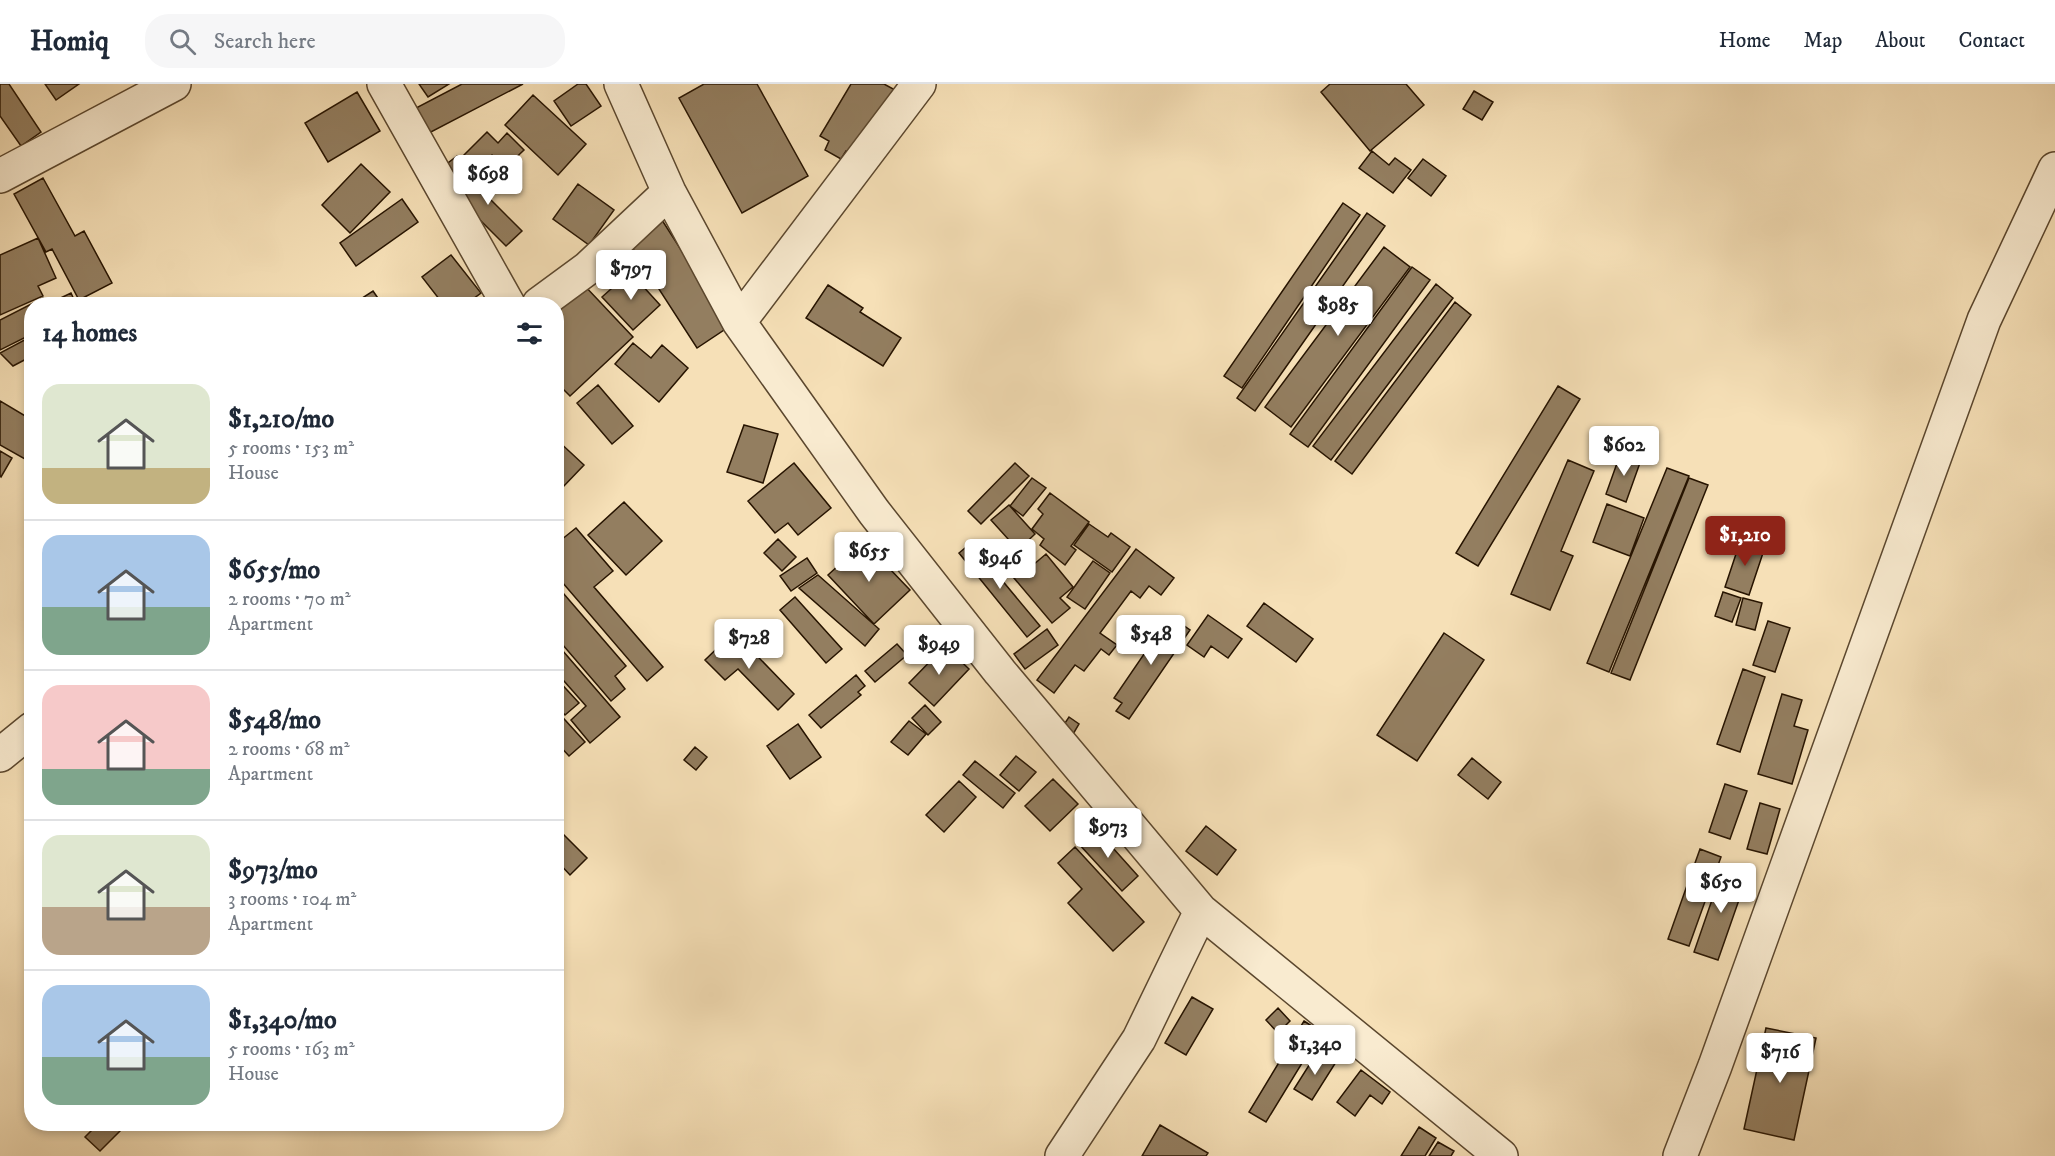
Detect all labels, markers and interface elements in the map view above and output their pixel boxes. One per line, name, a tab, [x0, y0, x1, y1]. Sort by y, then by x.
search box	[145, 14, 565, 68]
text: Homiq	[30, 24, 109, 59]
icon: search	[166, 25, 199, 58]
text: Search here	[214, 28, 316, 55]
text: Home	[1719, 28, 1771, 54]
text: Map	[1804, 28, 1842, 54]
text: About	[1875, 28, 1926, 54]
text: Contact	[1959, 28, 2025, 54]
pin: $698	[452, 155, 524, 206]
text: $698	[467, 162, 509, 187]
pin: $797	[595, 250, 667, 301]
text: $797	[610, 257, 652, 282]
pin: $985	[1302, 286, 1374, 337]
text: $985	[1318, 293, 1358, 318]
text: 14 homes	[42, 317, 137, 350]
icon: filters	[513, 317, 546, 350]
text: $1,210/mo	[228, 403, 334, 436]
icon: home	[90, 408, 162, 480]
pin: $602	[1588, 426, 1660, 477]
text: $602	[1603, 433, 1645, 458]
text: 5 rooms · 153 m²	[228, 436, 354, 461]
text: House	[228, 461, 279, 486]
pin: $1,210	[1696, 516, 1794, 567]
text: $1,210	[1719, 523, 1771, 548]
pin: $655	[833, 532, 905, 583]
text: $655	[848, 539, 890, 564]
pin: $946	[964, 539, 1036, 590]
text: $946	[979, 546, 1021, 571]
text: $655/mo	[228, 554, 320, 587]
icon: home	[90, 559, 162, 631]
text: 2 rooms · 70 m²	[228, 587, 351, 612]
text: Apartment	[228, 612, 313, 637]
pin: $548	[1115, 615, 1187, 666]
pin: $728	[713, 619, 785, 670]
text: $548	[1130, 622, 1172, 647]
pin: $949	[903, 625, 975, 676]
text: $728	[728, 626, 770, 651]
text: $949	[918, 632, 960, 657]
text: $548/mo	[228, 704, 321, 737]
icon: home	[90, 709, 162, 781]
text: 2 rooms · 68 m²	[228, 737, 350, 762]
text: Apartment	[228, 762, 313, 787]
pin: $973	[1072, 808, 1144, 859]
text: $973	[1089, 815, 1127, 840]
text: $973/mo	[228, 854, 318, 887]
icon: home	[90, 859, 162, 931]
pin: $650	[1685, 863, 1757, 914]
text: $650	[1700, 870, 1742, 895]
text: 3 rooms · 104 m²	[228, 887, 356, 912]
text: Apartment	[228, 912, 313, 937]
text: $1,340/mo	[228, 1004, 337, 1037]
icon: home	[90, 1009, 162, 1081]
pin: $1,340	[1266, 1025, 1364, 1076]
text: $1,340	[1288, 1032, 1342, 1057]
pin: $716	[1744, 1033, 1816, 1084]
text: 5 rooms · 163 m²	[228, 1037, 355, 1062]
text: $716	[1760, 1040, 1800, 1065]
text: House	[228, 1062, 279, 1087]

